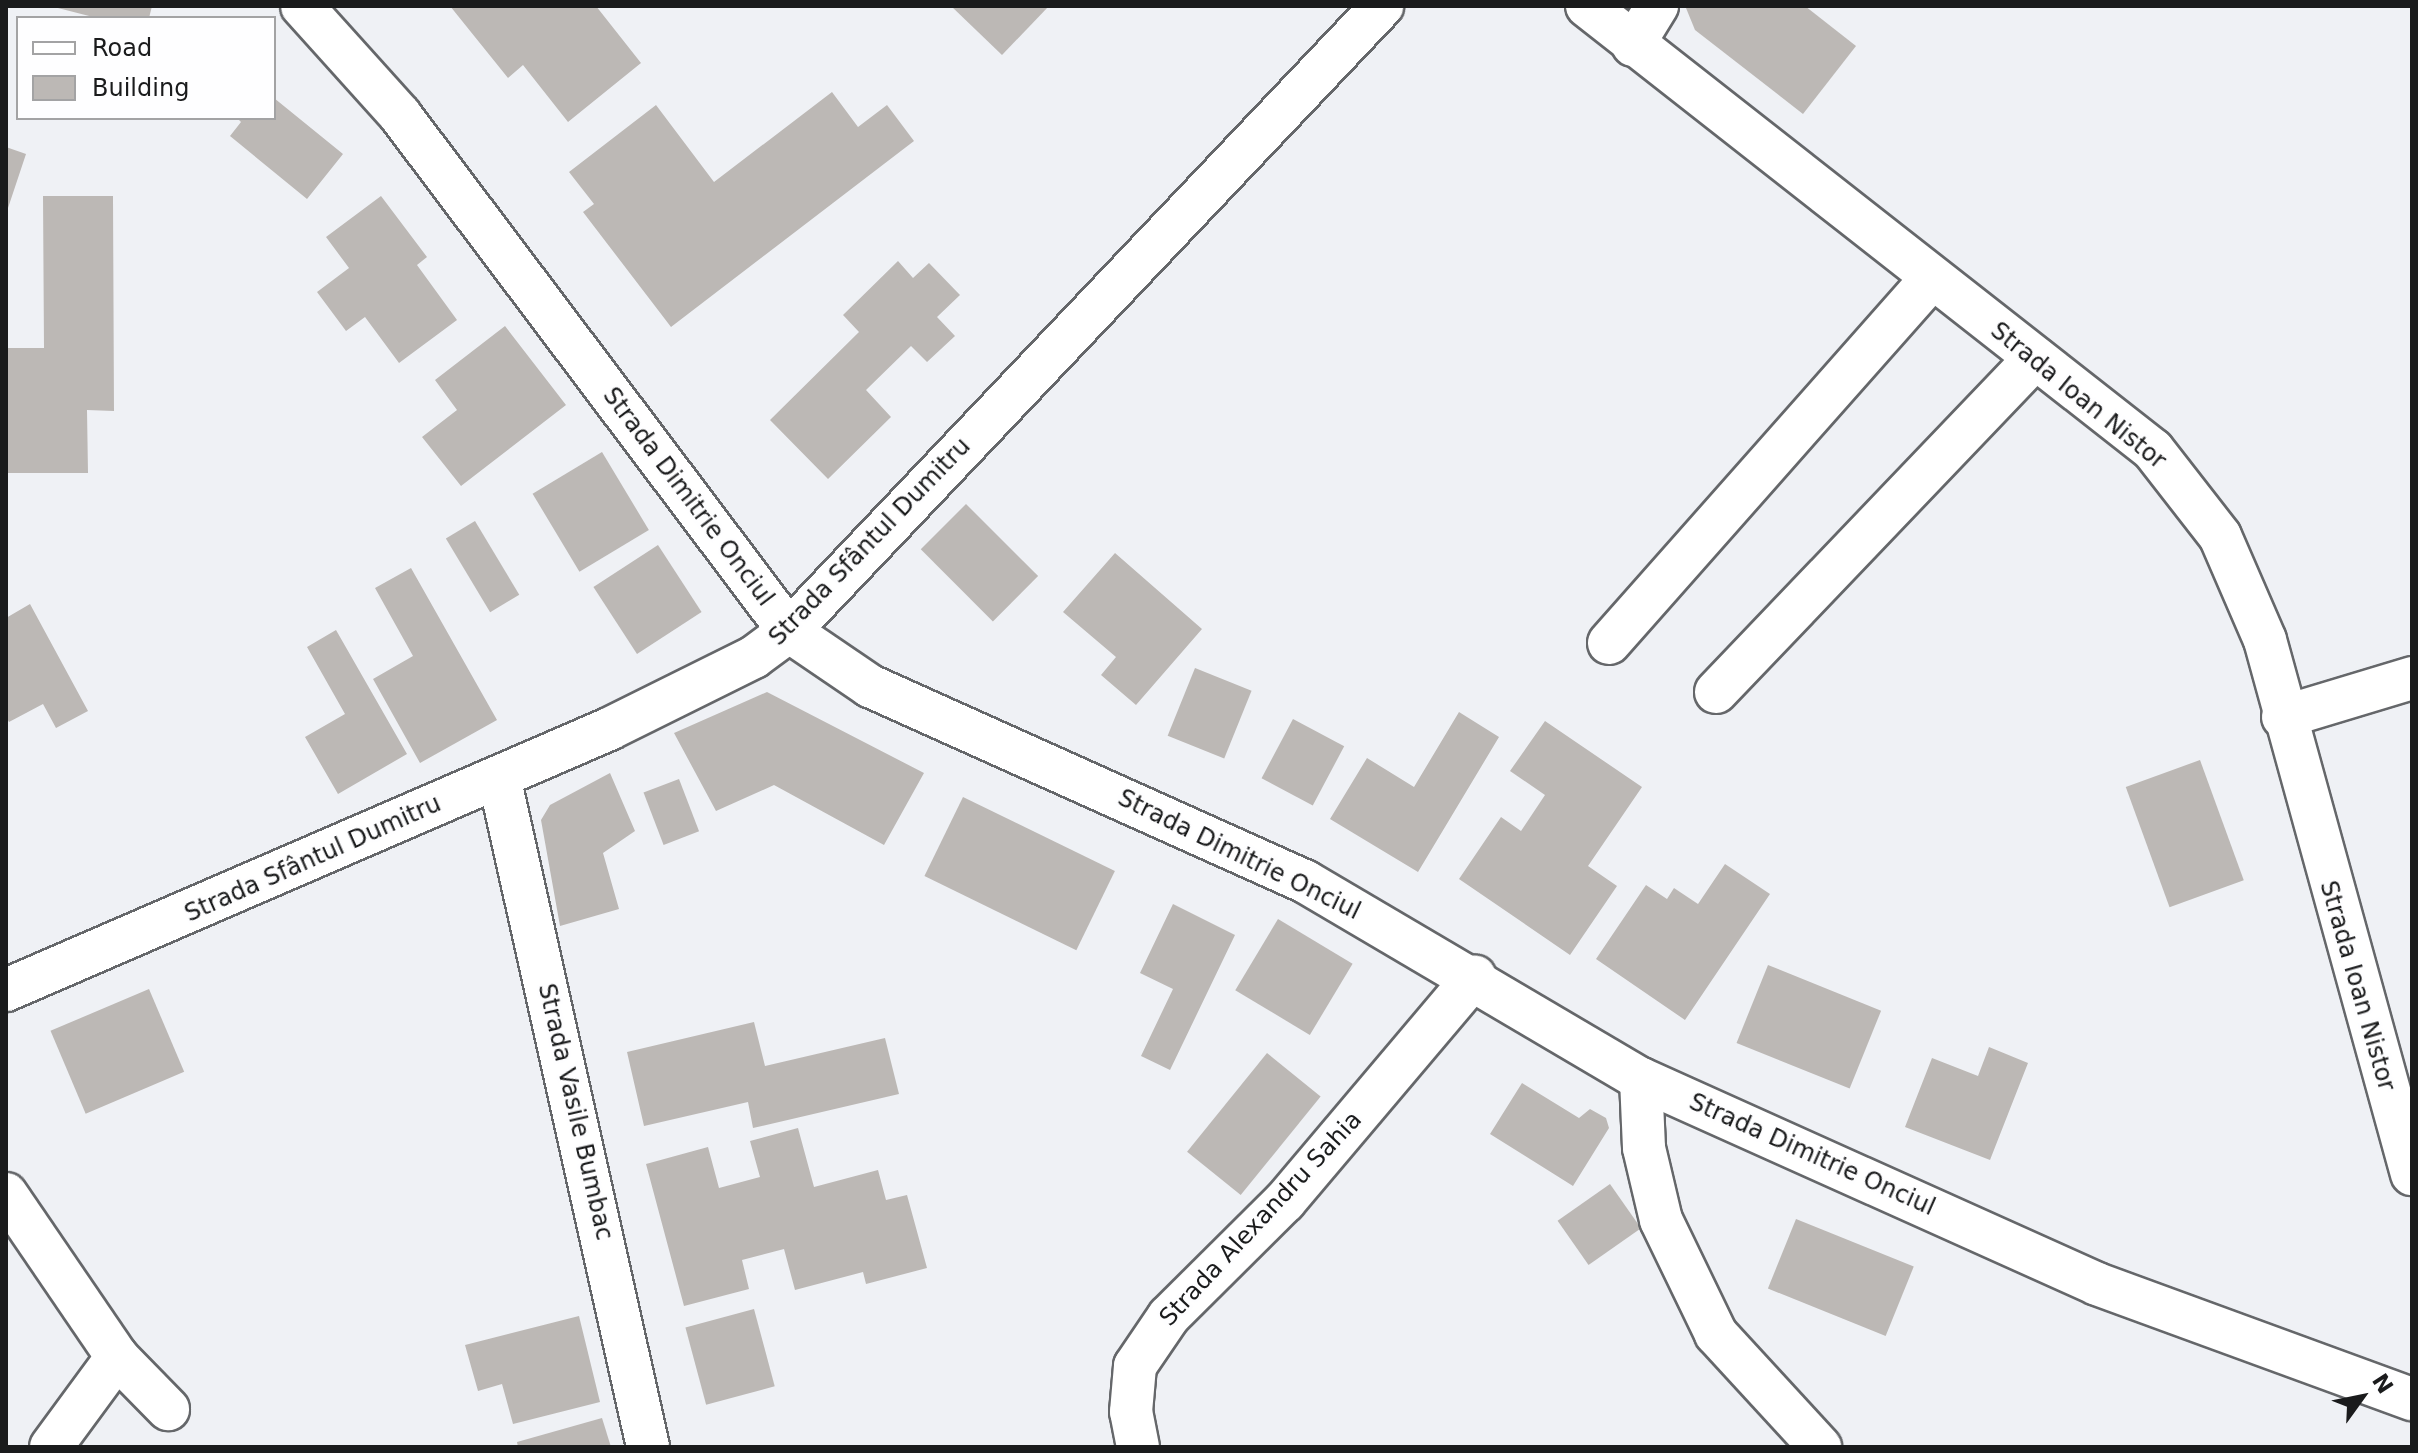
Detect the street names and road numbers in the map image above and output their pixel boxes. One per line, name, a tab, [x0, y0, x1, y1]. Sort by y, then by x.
street label: Strada Ioan Nistor	[1985, 316, 2171, 476]
street label: Strada Dimitrie Onciul	[596, 382, 780, 612]
street label: Strada Sfântul Dumitru	[763, 432, 977, 652]
street label: Strada Dimitrie Onciul	[1113, 784, 1365, 926]
street label: Strada Sfântul Dumitru	[180, 789, 446, 929]
street label: Strada Ioan Nistor	[2313, 878, 2401, 1094]
street label: Strada Vasile Bumbac	[531, 981, 619, 1243]
street label: Strada Dimitrie Onciul	[1685, 1088, 1939, 1222]
street label: Strada Alexandru Sahia	[1154, 1106, 1368, 1332]

